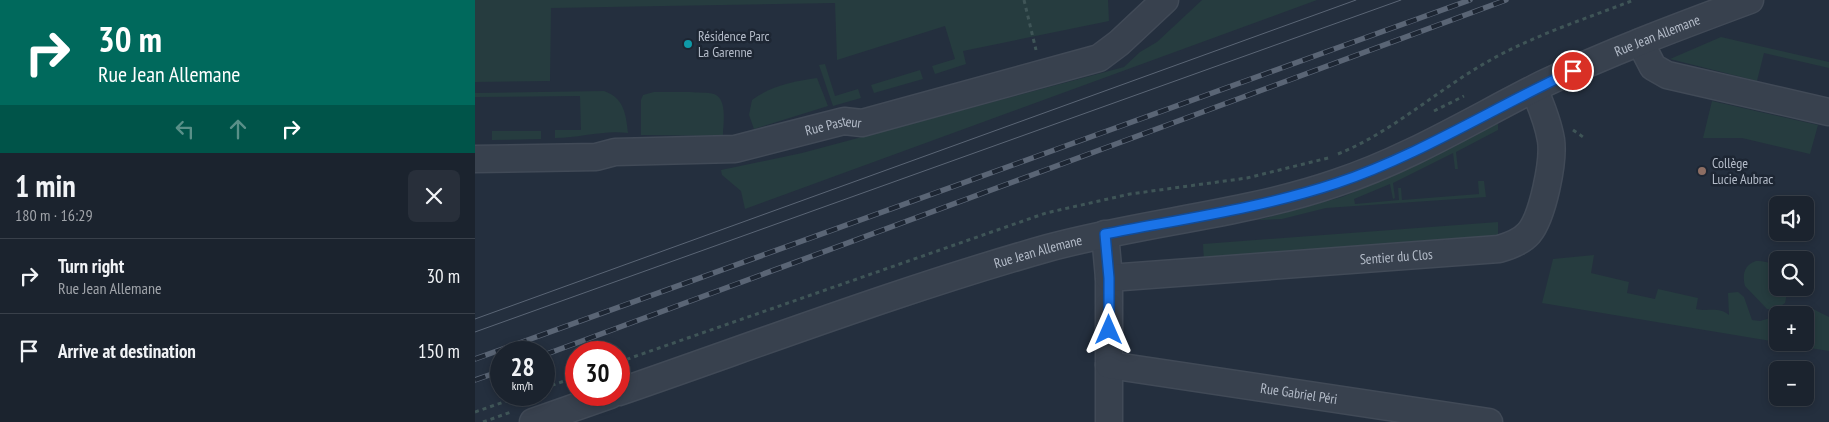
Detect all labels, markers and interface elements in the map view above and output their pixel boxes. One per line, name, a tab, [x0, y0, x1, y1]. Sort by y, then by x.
street label: Rue Jean Allemane	[1612, 10, 1703, 60]
text: 30 m	[98, 16, 162, 62]
icon: right	[15, 20, 80, 85]
place label: Résidence Parc La Garenne	[698, 27, 770, 61]
marker: Résidence Parc La Garenne	[682, 38, 694, 50]
pin	[1552, 50, 1594, 92]
icon: arrive	[1559, 57, 1587, 85]
text: Rue Jean Allemane	[98, 60, 240, 88]
street label: Rue Pasteur	[803, 112, 862, 140]
icon: left	[171, 115, 199, 143]
icon: ahead	[224, 115, 252, 143]
icon: right	[277, 115, 305, 143]
place label: Collège Lucie Aubrac	[1712, 154, 1773, 188]
marker: Collège Lucie Aubrac	[1696, 165, 1708, 177]
text: 1 min	[15, 166, 76, 205]
button: close	[408, 170, 460, 222]
map controls	[1769, 196, 1814, 406]
button: sound	[1769, 196, 1814, 241]
text: 180 m · 16:29	[15, 205, 93, 225]
street label: Rue Jean Allemane	[992, 231, 1084, 272]
street label: Sentier du Clos	[1359, 245, 1434, 268]
button: search	[1769, 251, 1814, 296]
text: Turn right	[58, 254, 124, 278]
icon: right	[15, 262, 43, 290]
text: 30 m	[427, 264, 460, 288]
text: Rue Jean Allemane	[58, 278, 162, 298]
position arrow	[1082, 303, 1134, 355]
button: +	[1769, 306, 1814, 351]
icon: arrive	[15, 337, 43, 365]
text: Arrive at destination	[58, 339, 196, 363]
text: 150 m	[418, 339, 460, 363]
speed limit sign: 30	[565, 341, 630, 406]
text: 28	[511, 351, 534, 383]
button: −	[1769, 361, 1814, 406]
text: km/h	[512, 378, 533, 393]
street label: Rue Gabriel Péri	[1259, 379, 1339, 408]

